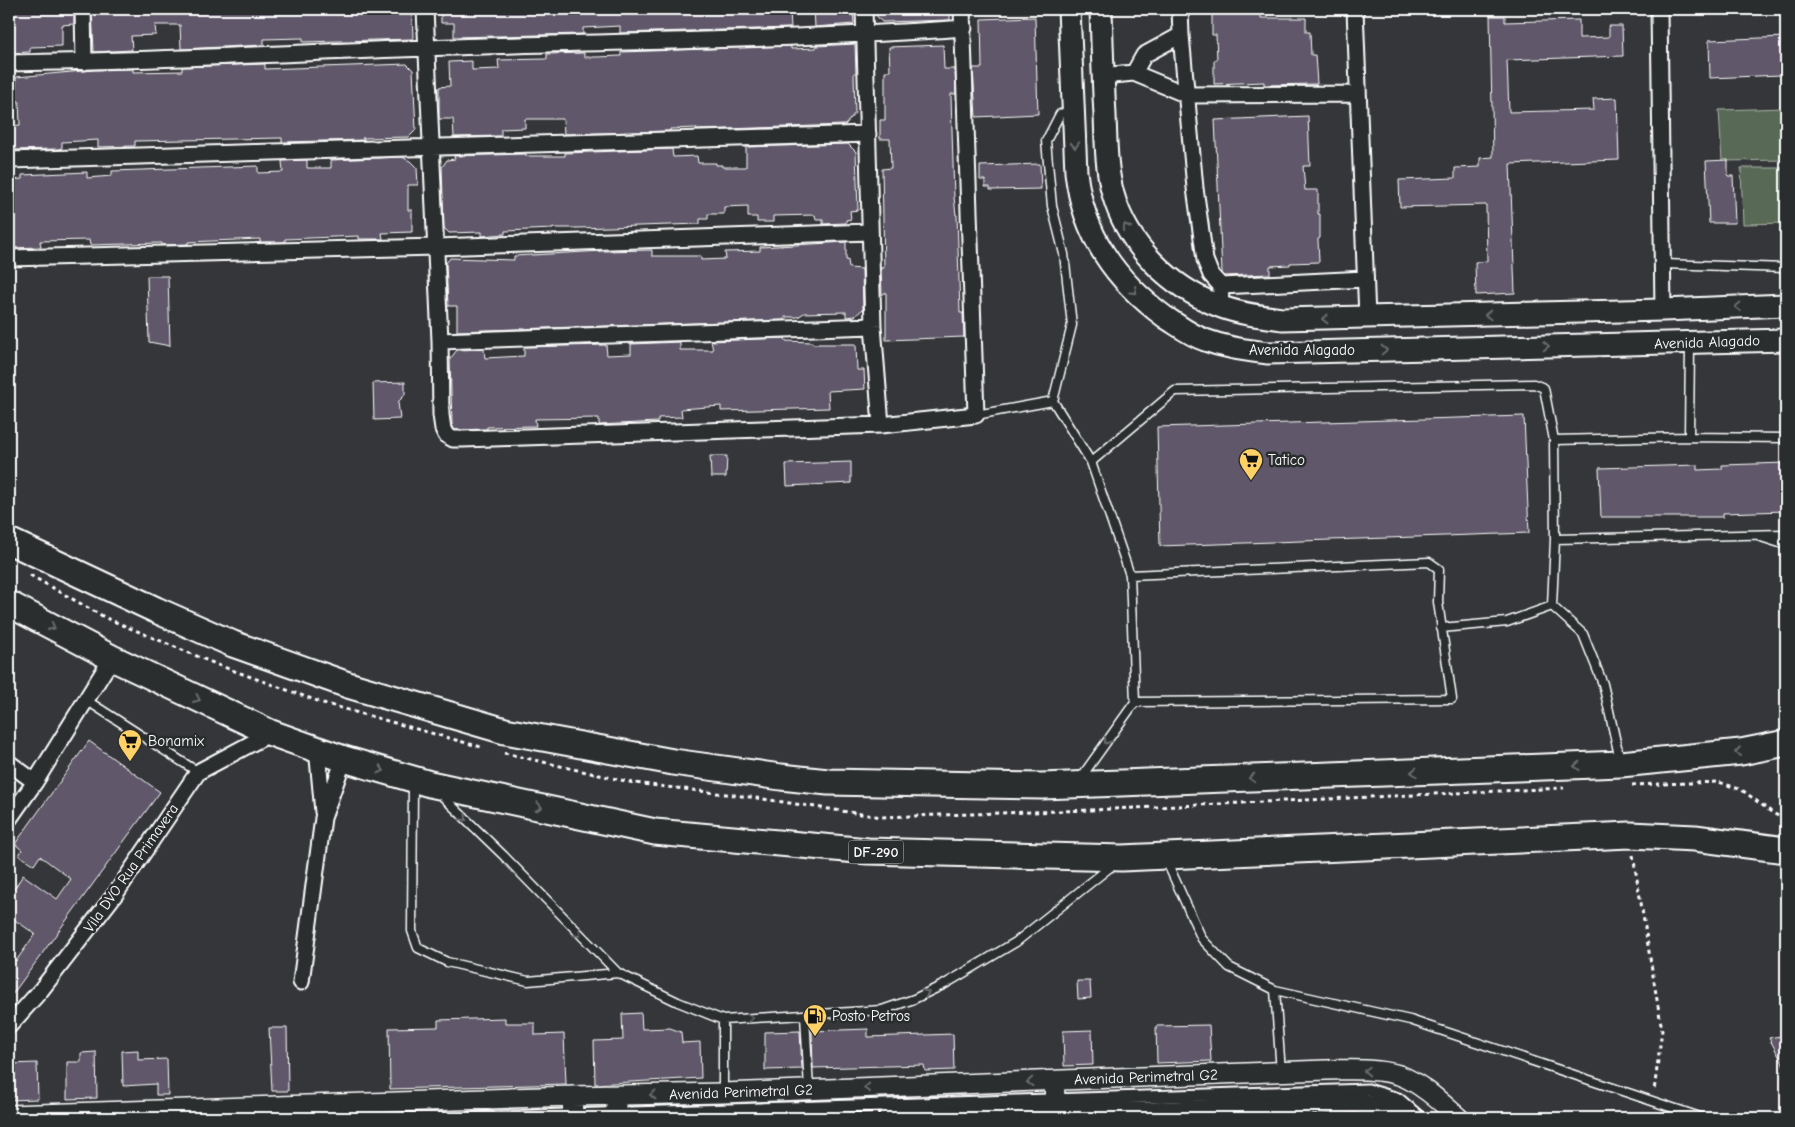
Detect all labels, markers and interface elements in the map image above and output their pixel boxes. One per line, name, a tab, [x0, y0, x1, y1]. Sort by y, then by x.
one-way arrow	[1069, 141, 1080, 149]
one-way arrow	[1122, 223, 1132, 232]
one-way arrow	[1129, 285, 1138, 294]
one-way arrow	[1733, 302, 1741, 312]
one-way arrow	[1483, 310, 1491, 320]
one-way arrow	[1321, 314, 1328, 324]
street label: Avenida Alagado	[1654, 331, 1760, 353]
street label: Avenida Alagado	[1249, 341, 1355, 359]
one-way arrow	[1543, 341, 1551, 351]
one-way arrow	[1380, 344, 1388, 355]
supermarket icon: Tatico	[1238, 447, 1264, 481]
place label: Tatico	[1268, 451, 1305, 469]
one-way arrow	[47, 620, 56, 630]
one-way arrow	[192, 692, 201, 703]
supermarket icon: Bonamix	[117, 728, 143, 762]
place label: Bonamix	[148, 732, 205, 750]
one-way arrow	[1103, 736, 1113, 745]
one-way arrow	[1734, 746, 1742, 757]
one-way arrow	[1572, 761, 1580, 771]
one-way arrow	[377, 764, 385, 774]
one-way arrow	[1410, 767, 1418, 778]
one-way arrow	[1248, 773, 1256, 783]
street label: Vila DVO Rua Primavera	[80, 800, 182, 936]
one-way arrow	[535, 802, 544, 812]
one-way arrow	[458, 813, 467, 822]
road number: DF-290	[848, 840, 904, 864]
one-way arrow	[572, 928, 581, 937]
one-way arrow	[921, 989, 930, 999]
fuel station icon: Posto Petros	[802, 1003, 828, 1037]
place label: Posto Petros	[832, 1007, 910, 1025]
one-way arrow	[746, 1013, 754, 1024]
street label: Avenida Perimetral G2	[1074, 1065, 1218, 1089]
one-way arrow	[1363, 1066, 1370, 1076]
one-way arrow	[1026, 1076, 1034, 1087]
street label: Avenida Perimetral G2	[669, 1080, 813, 1104]
one-way arrow	[863, 1082, 871, 1093]
one-way arrow	[648, 1090, 656, 1100]

